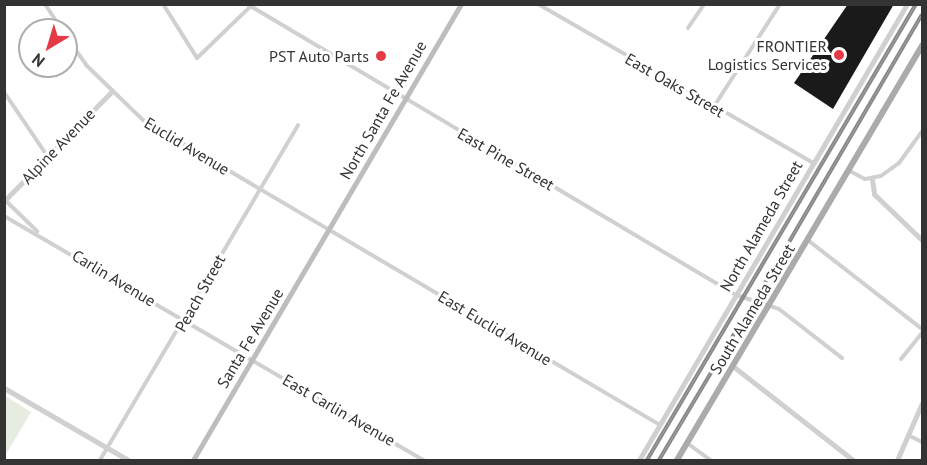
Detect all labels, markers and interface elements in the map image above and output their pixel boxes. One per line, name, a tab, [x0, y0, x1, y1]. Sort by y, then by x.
north arrow	[18, 18, 78, 78]
place label: FRONTIER Logistics Services	[708, 36, 827, 74]
street label: North Santa Fe Avenue	[335, 37, 431, 183]
place label: PST Auto Parts	[268, 46, 369, 66]
marker: FRONTIER Logistics Services	[832, 48, 846, 62]
text: N	[28, 49, 48, 72]
marker: PST Auto Parts	[374, 49, 388, 63]
street label: East Oaks Street	[622, 49, 728, 121]
street label: Alpine Avenue	[17, 104, 99, 188]
street label: Euclid Avenue	[141, 113, 233, 179]
street label: East Pine Street	[454, 124, 558, 194]
street label: North Alameda Street	[716, 157, 806, 295]
street label: South Alameda Street	[705, 240, 799, 378]
street label: Carlin Avenue	[69, 246, 159, 310]
street label: Peach Street	[171, 251, 229, 335]
street label: Santa Fe Avenue	[213, 284, 287, 392]
street label: East Euclid Avenue	[435, 287, 555, 369]
street label: East Carlin Avenue	[279, 370, 399, 450]

